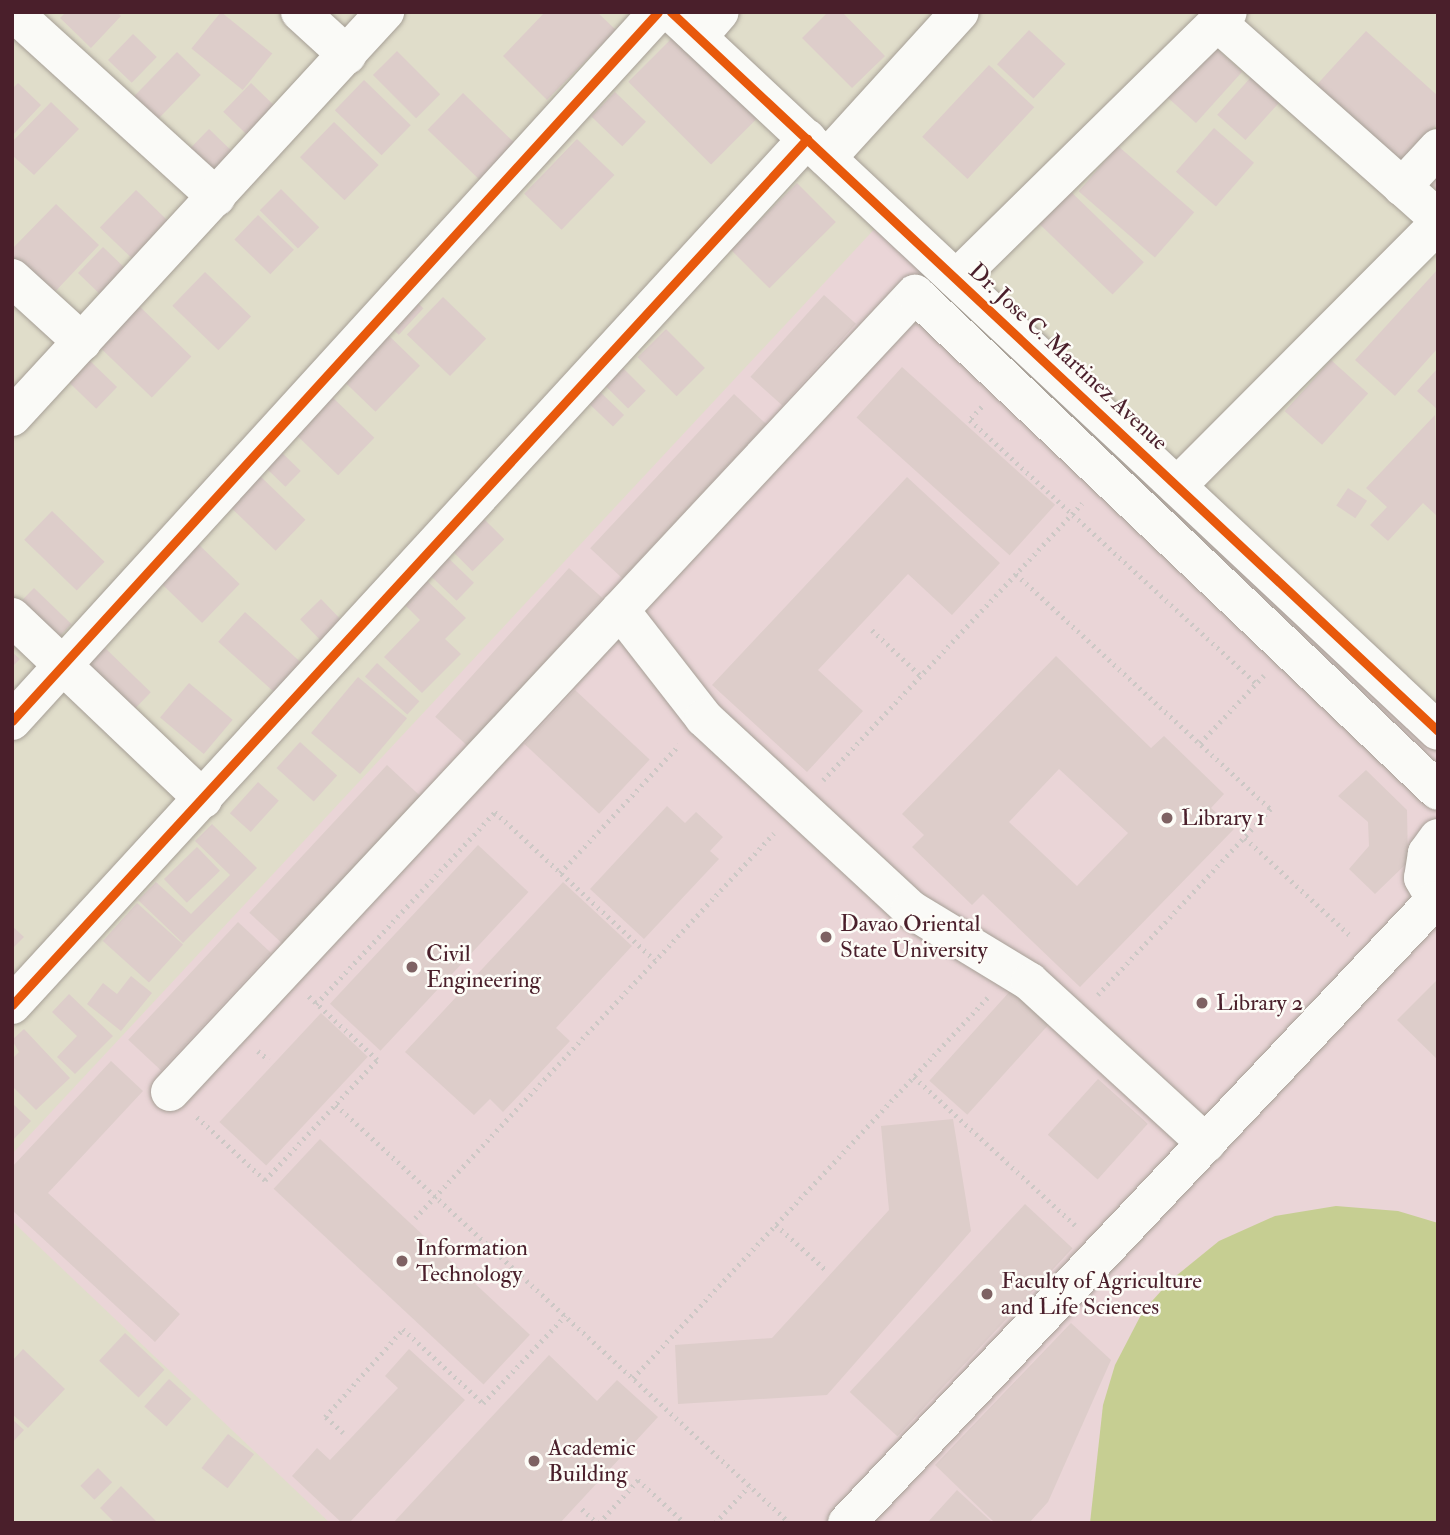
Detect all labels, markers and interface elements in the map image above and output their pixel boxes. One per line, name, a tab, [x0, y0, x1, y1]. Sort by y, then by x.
street label: Dr. Jose C. Martinez Avenue	[963, 257, 1173, 457]
place label: Library 1	[1181, 804, 1265, 832]
marker: Library 1	[1159, 810, 1175, 826]
place label: Davao Oriental State University	[840, 910, 988, 964]
marker: Davao Oriental State University	[818, 929, 834, 945]
place label: Civil Engineering	[426, 940, 541, 994]
marker: Civil Engineering	[404, 959, 420, 975]
place label: Library 2	[1216, 989, 1303, 1017]
marker: Library 2	[1194, 995, 1210, 1011]
place label: Information Technology	[416, 1234, 528, 1288]
marker: Information Technology	[394, 1253, 410, 1269]
place label: Faculty of Agriculture and Life Sciences	[1001, 1267, 1202, 1321]
marker: Faculty of Agriculture and Life Sciences	[979, 1286, 995, 1302]
place label: Academic Building	[548, 1434, 635, 1488]
marker: Academic Building	[526, 1453, 542, 1469]

